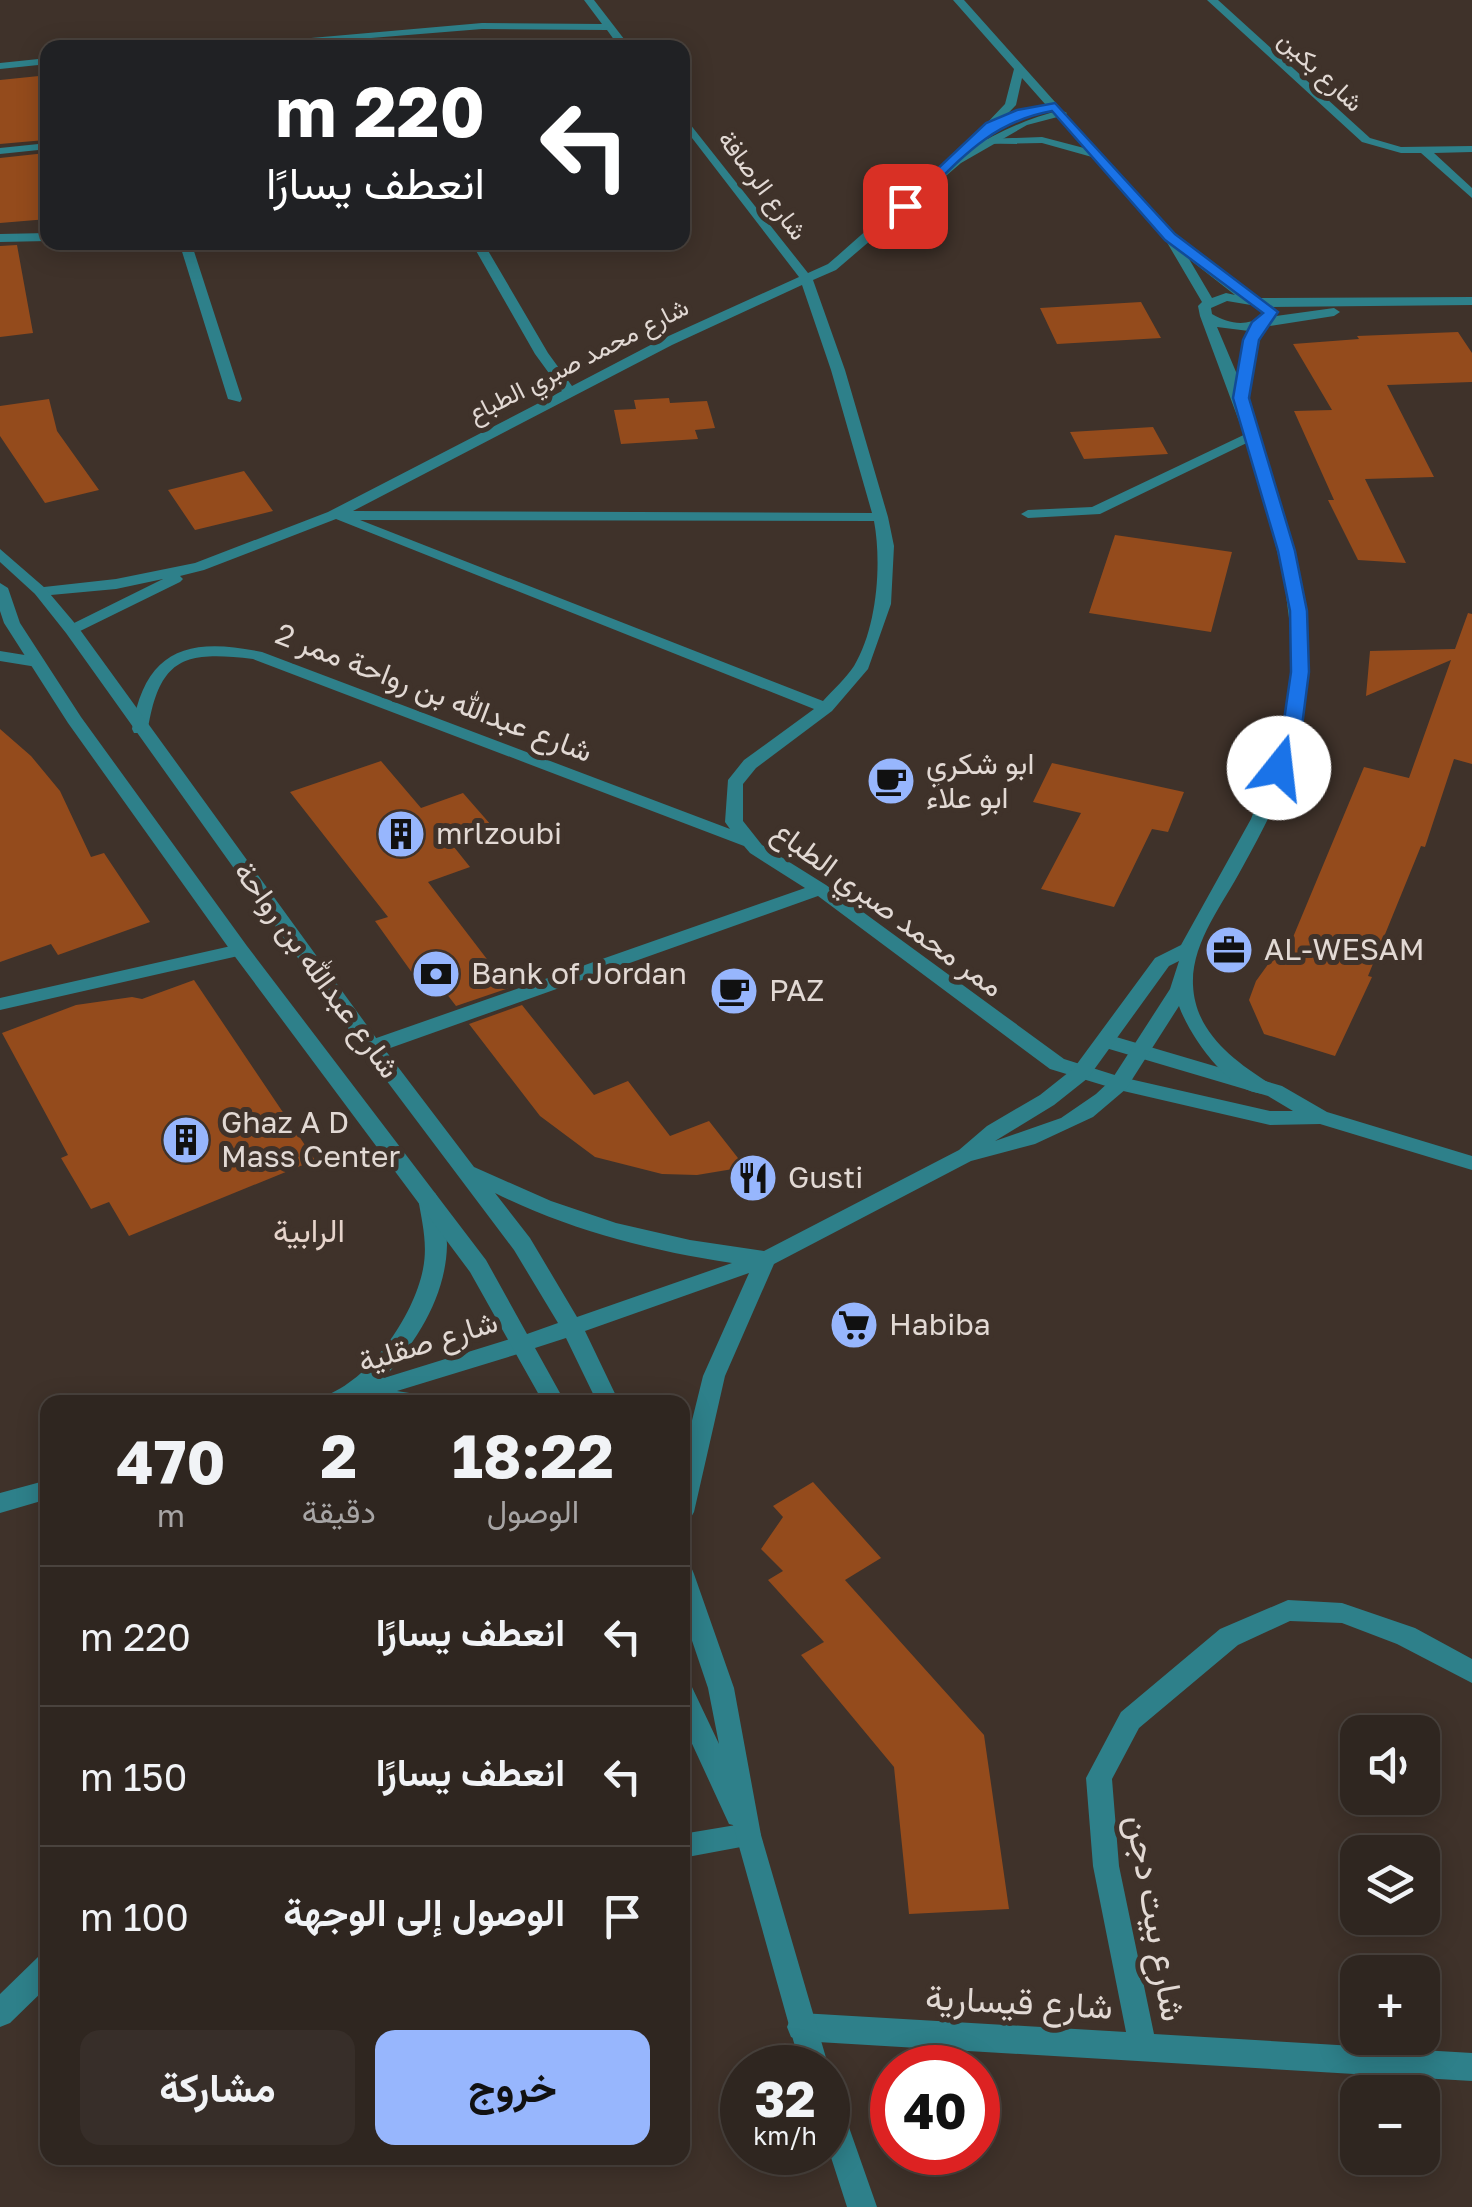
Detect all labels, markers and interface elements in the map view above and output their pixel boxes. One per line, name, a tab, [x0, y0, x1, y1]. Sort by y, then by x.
street label: شارع بكين	[1271, 24, 1370, 119]
text: 220 m	[275, 68, 485, 152]
icon: left	[520, 80, 650, 210]
street label: شارع الرصافة	[711, 124, 815, 247]
text: انعطف يسارًا	[266, 155, 485, 209]
pin	[863, 164, 948, 249]
icon: arrive	[878, 179, 933, 234]
street label: شارع محمد صبري الطباع	[462, 291, 696, 434]
street label: شارع عبدالله بن رواحة ممر 2	[270, 615, 598, 772]
position arrow	[1227, 716, 1331, 820]
place label: ابو شكري ابو علاء	[926, 745, 1034, 816]
cafe icon: ابو شكري ابو علاء	[865, 755, 917, 807]
building icon: mrlzoubi	[375, 808, 427, 860]
street label: ممر محمد صبري الطباع	[762, 812, 1011, 1010]
place label: mrlzoubi	[436, 815, 562, 851]
street label: شارع عبدالله بن رواحة	[225, 854, 408, 1086]
office icon: AL-WESAM	[1203, 924, 1255, 976]
place label: AL-WESAM	[1264, 931, 1425, 967]
bank icon: Bank of Jordan	[410, 948, 462, 1000]
place label: Bank of Jordan	[471, 955, 687, 991]
cafe icon: PAZ	[708, 965, 760, 1017]
place label: PAZ	[769, 972, 824, 1008]
place label: Ghaz A D Mass Center	[221, 1104, 400, 1174]
building icon: Ghaz A D Mass Center	[160, 1114, 212, 1166]
restaurant icon: Gusti	[727, 1152, 779, 1204]
place label: Gusti	[788, 1159, 863, 1195]
district label: الرابية	[273, 1211, 345, 1251]
supermarket icon: Habiba	[828, 1299, 880, 1351]
street label: شارع صقلية	[354, 1303, 503, 1382]
place label: Habiba	[889, 1306, 991, 1342]
text: 2	[320, 1419, 357, 1491]
text: 18:22	[452, 1419, 614, 1491]
text: 470	[116, 1425, 225, 1497]
text: دقيقة	[302, 1492, 376, 1530]
text: الوصول	[487, 1492, 579, 1530]
text: m	[157, 1496, 185, 1534]
text: انعطف يسارًا	[376, 1609, 565, 1654]
icon: left	[595, 1609, 650, 1664]
text: 220 m	[80, 1614, 191, 1659]
map controls	[1340, 1715, 1440, 2175]
button: sound	[1340, 1715, 1440, 1815]
text: انعطف يسارًا	[376, 1749, 565, 1794]
icon: left	[595, 1749, 650, 1804]
text: 150 m	[80, 1754, 187, 1799]
street label: شارع بيت دجن	[1114, 1811, 1196, 2025]
button: layers	[1340, 1835, 1440, 1935]
text: الوصول إلى الوجهة	[283, 1889, 565, 1934]
icon: arrive	[595, 1889, 650, 1944]
text: 100 m	[80, 1894, 189, 1939]
button: +	[1340, 1955, 1440, 2055]
street label: شارع قيسارية	[924, 1975, 1114, 2031]
button: مشاركة	[80, 2030, 355, 2145]
button: خروج	[375, 2030, 650, 2145]
speed limit sign: 40	[870, 2045, 1000, 2175]
text: 32	[754, 2068, 815, 2128]
button: −	[1340, 2075, 1440, 2175]
text: km/h	[753, 2120, 817, 2151]

